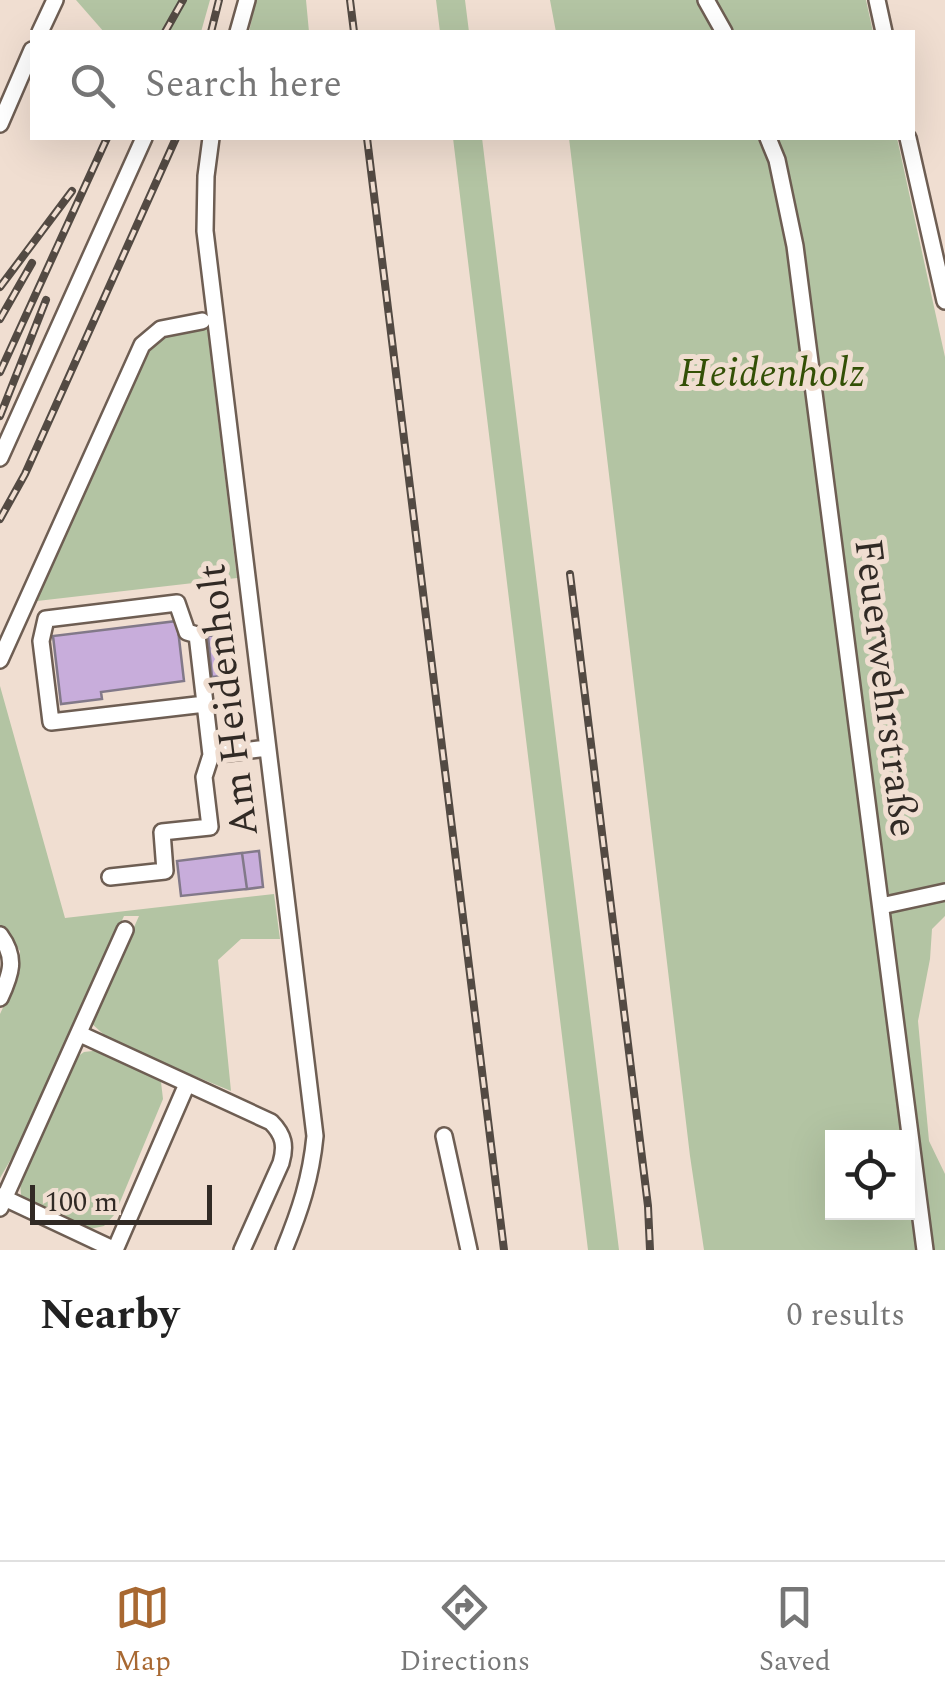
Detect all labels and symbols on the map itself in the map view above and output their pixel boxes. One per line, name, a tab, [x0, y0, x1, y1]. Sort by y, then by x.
park label: Heidenholz	[679, 344, 865, 405]
street label: Feuerwehrstraße	[836, 535, 934, 841]
street label: Am Heidenholt	[182, 560, 276, 840]
scale bar	[30, 1180, 212, 1224]

